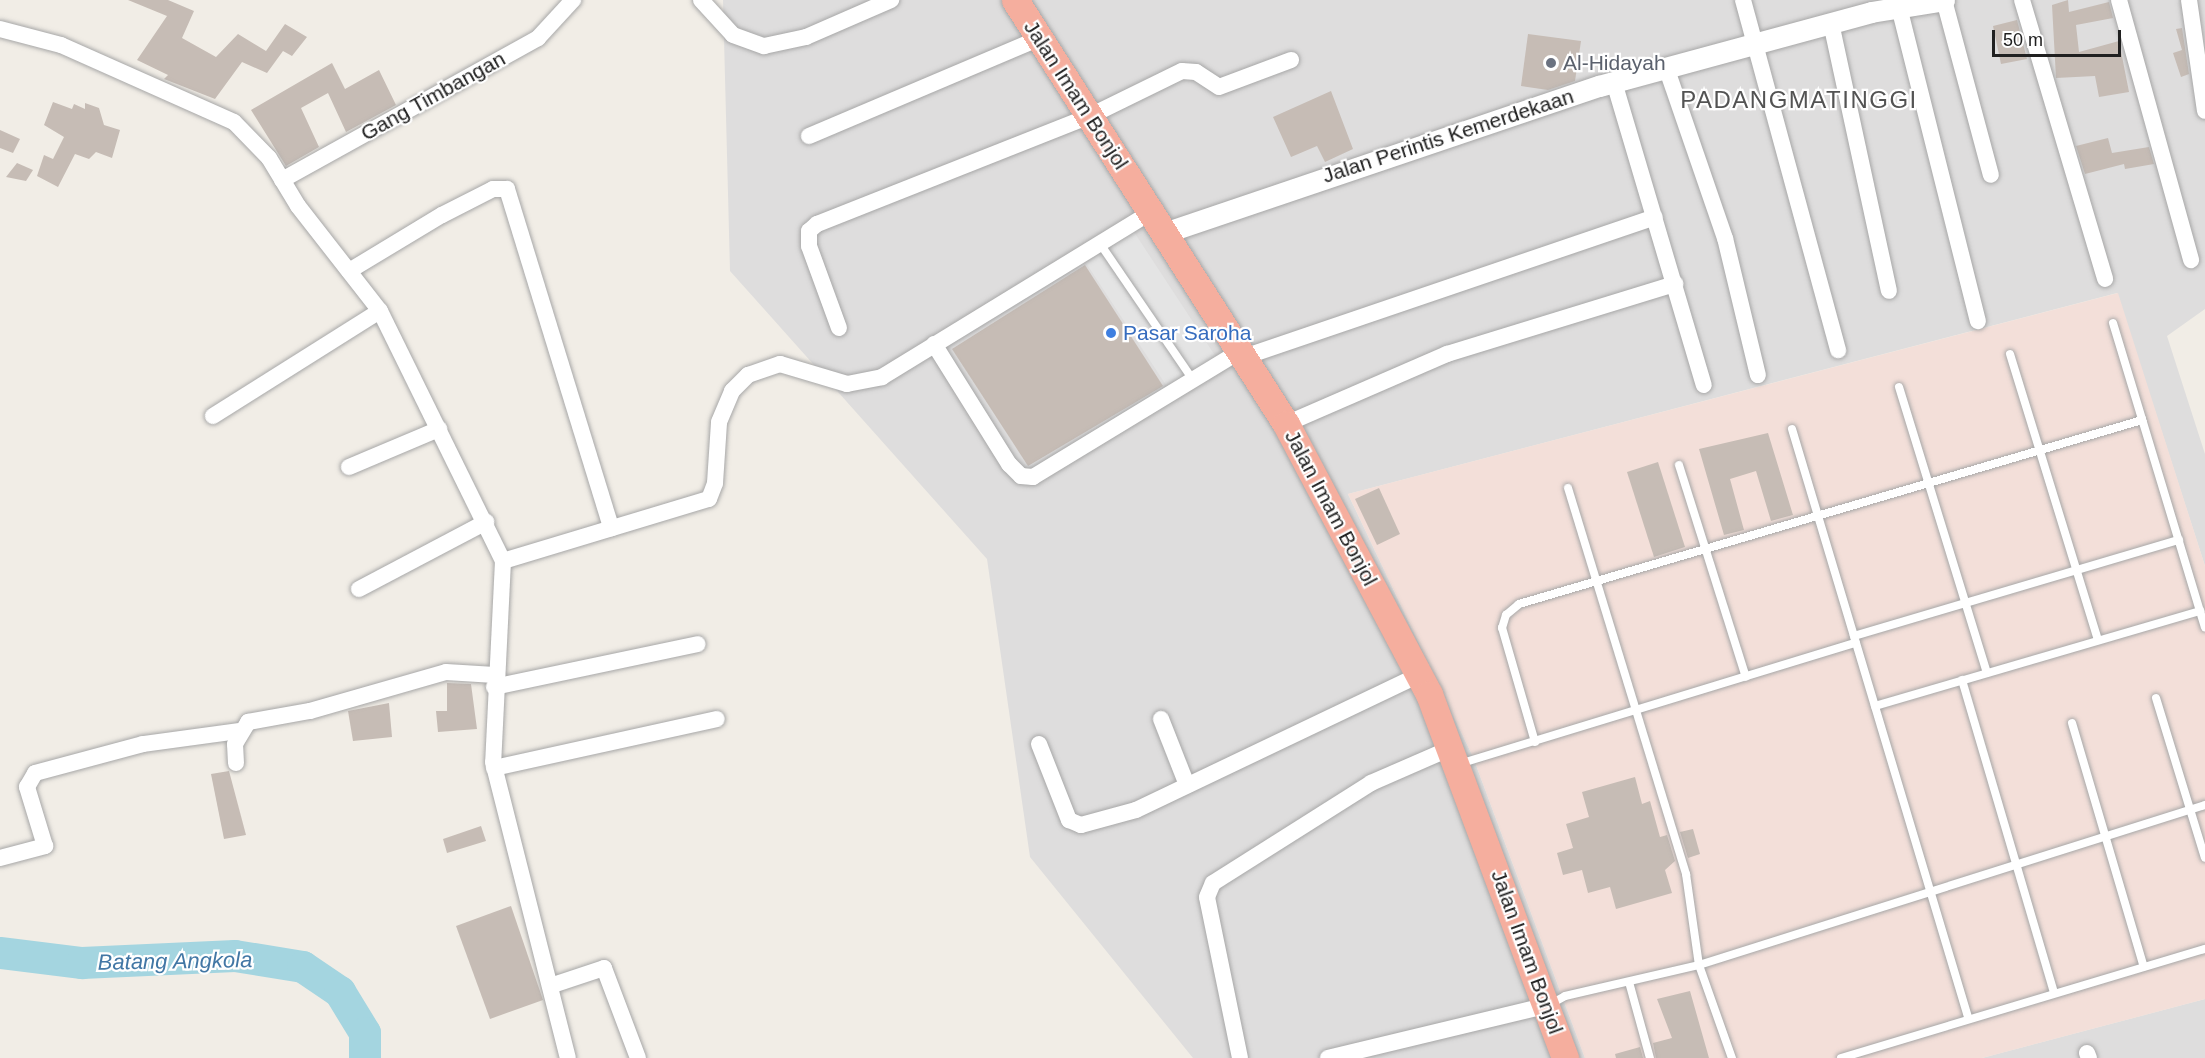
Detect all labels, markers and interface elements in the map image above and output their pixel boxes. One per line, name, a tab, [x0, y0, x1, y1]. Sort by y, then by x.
street label: Jalan Imam Bonjol	[1018, 16, 1134, 174]
scale bar	[1995, 18, 2124, 56]
text: 50 m	[2003, 30, 2043, 50]
street label: Gang Timbangan	[356, 46, 510, 146]
place label: Al-Hidayah	[1563, 50, 1666, 76]
marker: Al-Hidayah	[1544, 56, 1558, 70]
street label: Jalan Perintis Kemerdekaan	[1319, 83, 1577, 189]
district label: PADANGMATINGGI	[1680, 86, 1918, 114]
place label: Pasar Saroha	[1123, 320, 1251, 346]
marker: Pasar Saroha	[1104, 326, 1118, 340]
street label: Jalan Imam Bonjol	[1279, 426, 1383, 590]
street label: Jalan Imam Bonjol	[1486, 867, 1568, 1037]
water label: Batang Angkola	[97, 946, 253, 976]

